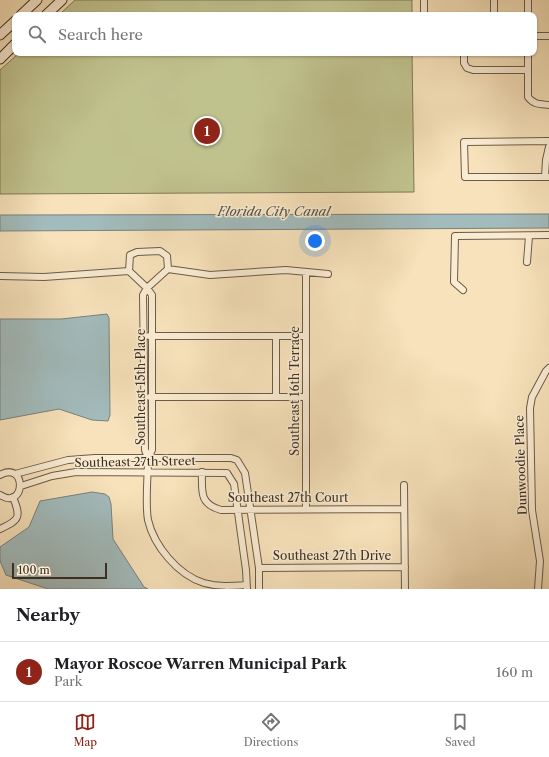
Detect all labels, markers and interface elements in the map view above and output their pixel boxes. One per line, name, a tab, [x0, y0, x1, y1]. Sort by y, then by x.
search box	[12, 12, 537, 56]
icon: search	[26, 23, 48, 45]
text: Search here	[58, 25, 143, 44]
pin: 1	[194, 116, 220, 146]
water label: Florida City Canal	[217, 203, 332, 219]
your location	[305, 231, 325, 251]
street label: Southeast 16th Terrace	[287, 326, 302, 456]
street label: Southeast 15th Place	[133, 328, 148, 445]
street label: Dunwoodie Place	[511, 414, 530, 515]
street label: Southeast 27th Street	[74, 453, 196, 470]
street label: Southeast 27th Court	[228, 490, 349, 505]
street label: Southeast 27th Drive	[273, 548, 391, 563]
scale bar	[12, 561, 107, 580]
text: 100 m	[18, 563, 50, 577]
text: Nearby	[16, 605, 80, 625]
text: Mayor Roscoe Warren Municipal Park	[54, 654, 347, 673]
text: 1	[26, 664, 32, 680]
text: 160 m	[496, 664, 533, 680]
text: Park	[54, 673, 82, 689]
tab: Map	[73, 711, 97, 749]
tab: Directions	[244, 711, 298, 749]
tab: Saved	[445, 711, 476, 749]

